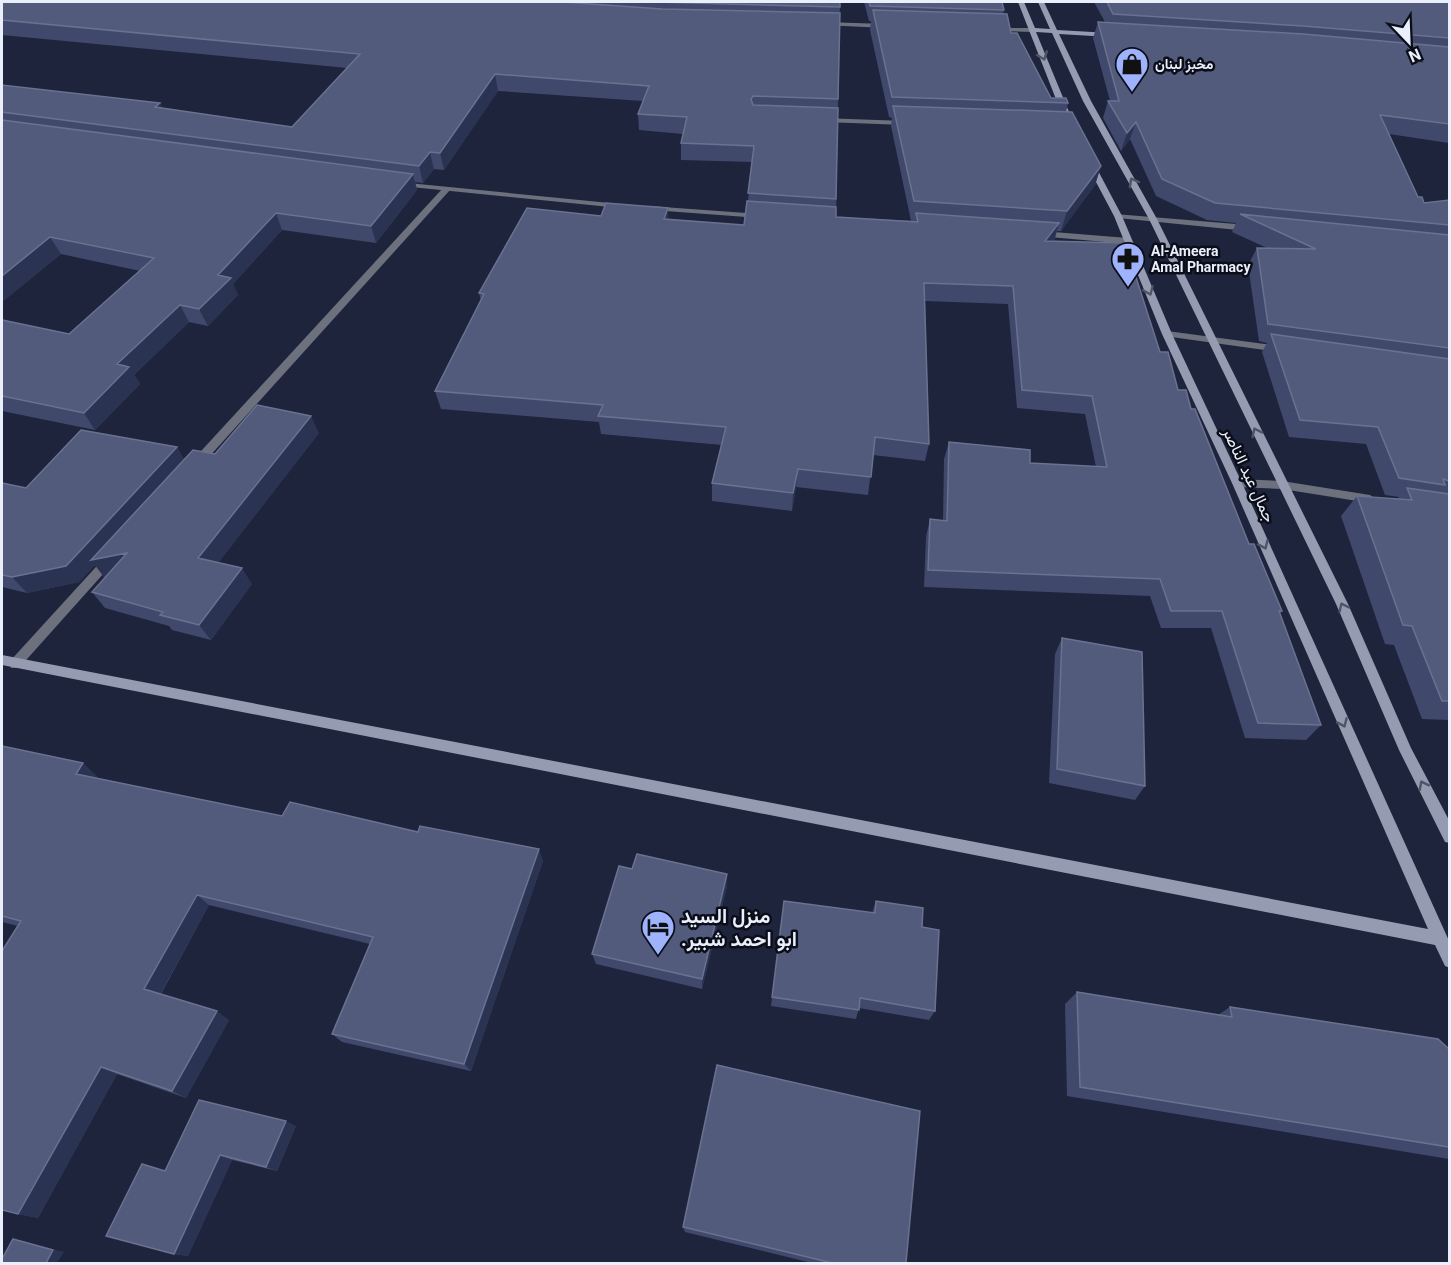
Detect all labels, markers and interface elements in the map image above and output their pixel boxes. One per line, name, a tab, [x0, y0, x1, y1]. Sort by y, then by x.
north arrow	[1379, 12, 1439, 72]
text: N	[1406, 44, 1424, 66]
shop icon: مخبز لبنان	[1114, 46, 1150, 93]
one-way arrow	[1036, 50, 1048, 61]
place label: مخبز لبنان	[1155, 56, 1214, 73]
one-way arrow	[1129, 178, 1140, 188]
pharmacy icon: Al-Ameera Amal Pharmacy	[1110, 241, 1146, 288]
place label: Al-Ameera Amal Pharmacy	[1151, 243, 1251, 275]
one-way arrow	[1142, 284, 1154, 295]
street label: جمال عبد الناصر	[1217, 424, 1279, 526]
one-way arrow	[1252, 428, 1264, 439]
one-way arrow	[1257, 538, 1269, 549]
one-way arrow	[1339, 602, 1351, 613]
one-way arrow	[1336, 717, 1348, 728]
one-way arrow	[1419, 780, 1430, 791]
place label: منزل السيد .ابو احمد شبير	[681, 904, 797, 952]
hotel icon: منزل السيد .ابو احمد شبير	[640, 909, 676, 956]

